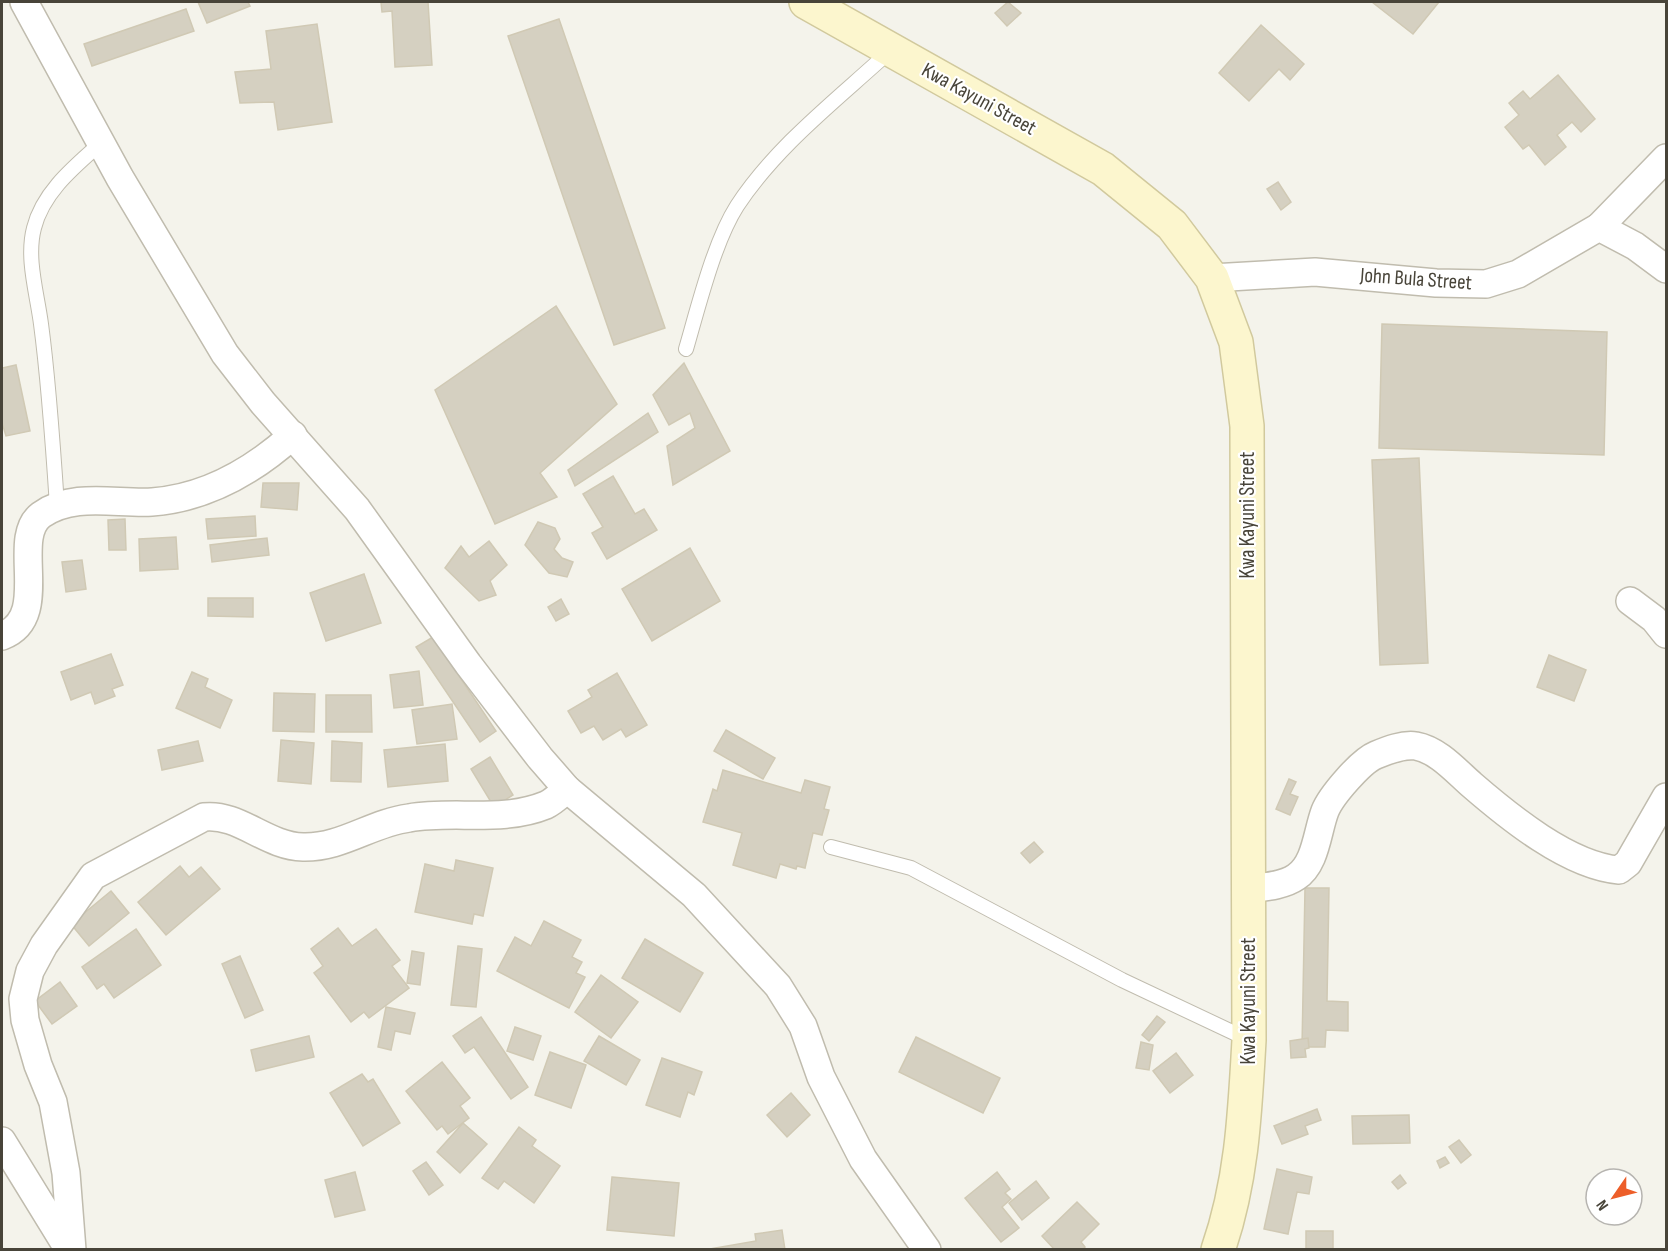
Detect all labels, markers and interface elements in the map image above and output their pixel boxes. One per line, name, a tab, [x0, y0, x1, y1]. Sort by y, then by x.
street label: Kwa Kayuni Street	[917, 57, 1041, 141]
street label: John Bula Street	[1358, 263, 1473, 295]
street label: Kwa Kayuni Street	[1235, 452, 1260, 578]
street label: Kwa Kayuni Street	[1236, 938, 1261, 1064]
north arrow	[1584, 1167, 1644, 1227]
text: N	[1593, 1196, 1613, 1214]

